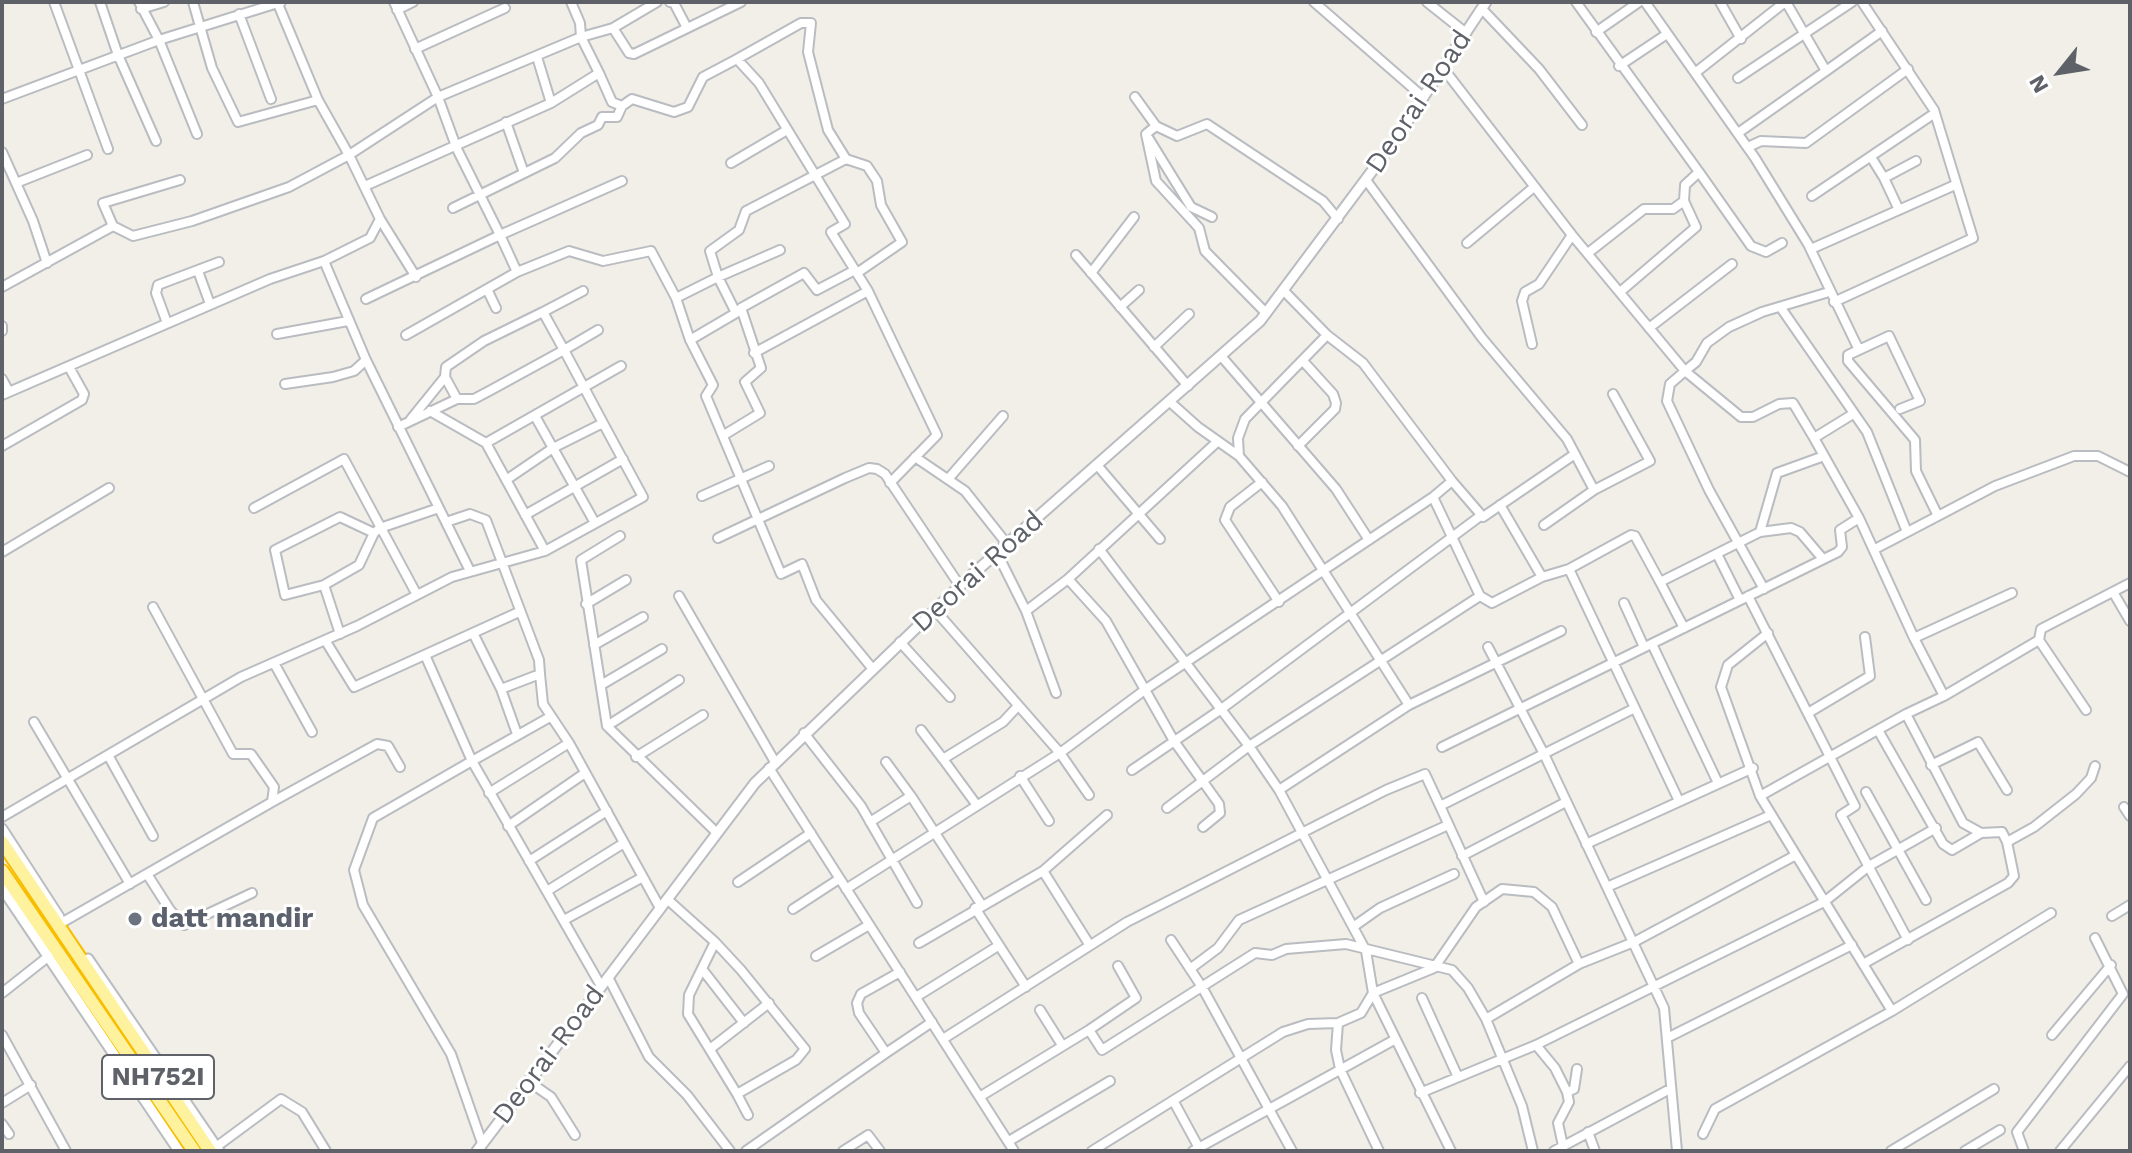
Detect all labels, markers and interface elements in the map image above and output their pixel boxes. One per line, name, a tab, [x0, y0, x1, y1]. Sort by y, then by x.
street label: Deorai Road	[1359, 24, 1479, 180]
north arrow	[2020, 32, 2100, 112]
text: N	[2024, 71, 2054, 98]
street label: Deorai Road	[905, 504, 1051, 640]
place label: datt mandir	[151, 902, 313, 936]
marker: datt mandir	[126, 910, 144, 928]
street label: Deorai Road	[486, 979, 612, 1131]
road number: NH752I	[102, 1055, 214, 1099]

